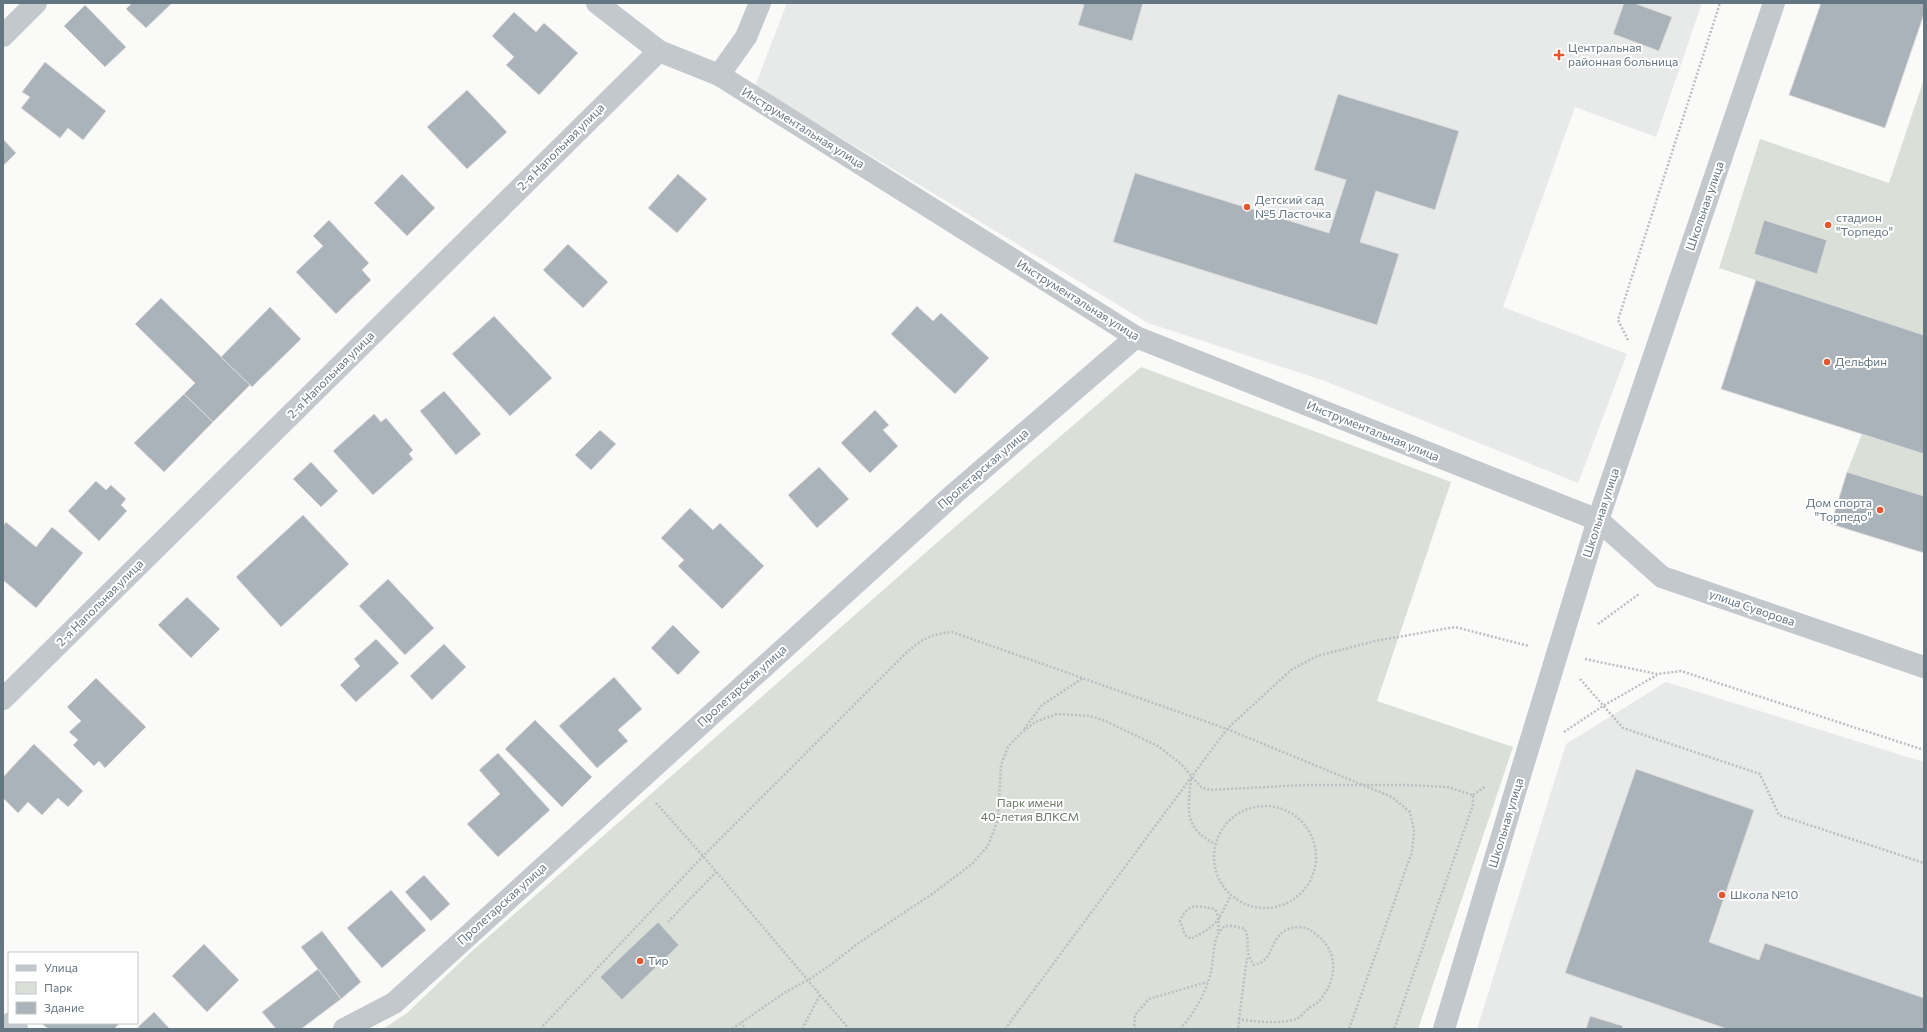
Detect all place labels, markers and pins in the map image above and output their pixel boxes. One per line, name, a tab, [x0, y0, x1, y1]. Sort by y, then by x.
place label: Центральная районная больница	[1568, 40, 1678, 68]
marker: Центральная районная больница	[1553, 49, 1565, 61]
place label: Детский сад №5 Ласточка	[1255, 192, 1331, 220]
marker: Детский сад №5 Ласточка	[1242, 202, 1252, 212]
place label: стадион "Торпедо"	[1836, 210, 1893, 238]
marker: стадион "Торпедо"	[1823, 220, 1833, 230]
place label: Дельфин	[1835, 354, 1887, 368]
marker: Дельфин	[1822, 357, 1832, 367]
place label: Дом спорта "Торпедо"	[1806, 495, 1872, 523]
marker: Дом спорта "Торпедо"	[1875, 505, 1885, 515]
place label: Школа №10	[1730, 887, 1798, 901]
marker: Школа №10	[1717, 890, 1727, 900]
place label: Тир	[648, 953, 669, 967]
marker: Тир	[635, 956, 645, 966]

